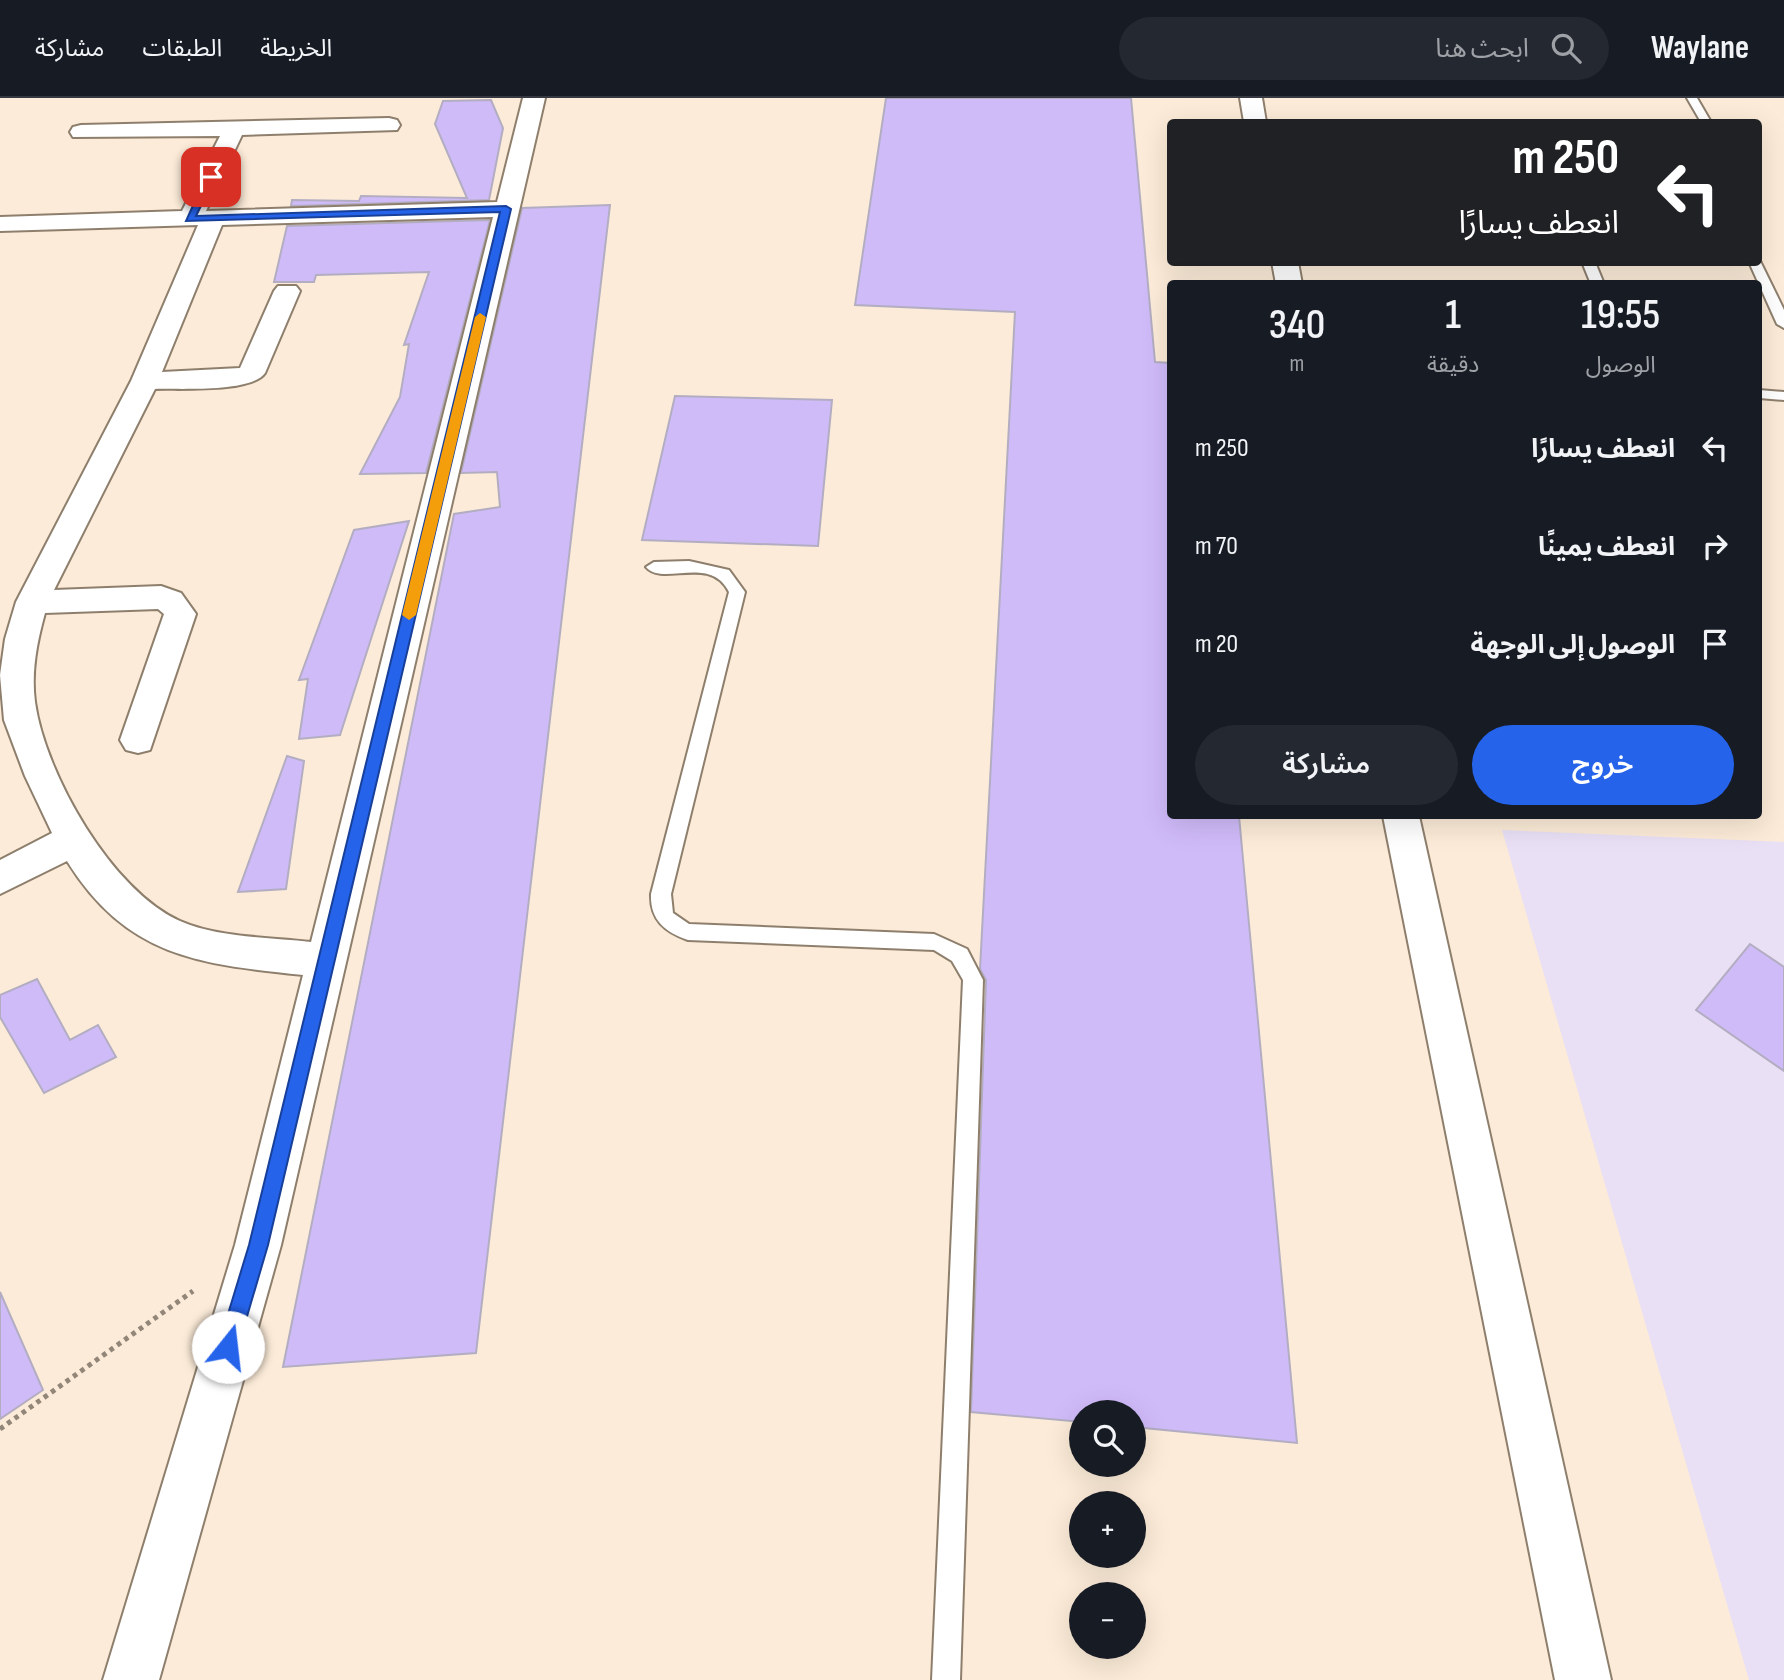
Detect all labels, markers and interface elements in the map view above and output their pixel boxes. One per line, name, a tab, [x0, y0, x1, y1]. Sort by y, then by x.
search box	[1119, 17, 1609, 80]
text: Waylane	[1651, 28, 1749, 68]
icon: search	[1547, 29, 1585, 67]
text: مشاركة	[35, 34, 104, 63]
text: الطبقات	[142, 34, 222, 63]
text: الخريطة	[260, 34, 332, 63]
text: ابحث هنا	[1435, 34, 1529, 65]
text: 250 m	[1513, 129, 1619, 188]
pin	[181, 147, 241, 207]
icon: left	[1643, 147, 1734, 238]
icon: arrive	[192, 158, 230, 196]
text: انعطف يسارًا	[1459, 204, 1619, 243]
text: 1	[1445, 290, 1461, 341]
text: 19:55	[1581, 290, 1660, 341]
text: 340	[1269, 300, 1325, 351]
text: m	[1290, 350, 1304, 378]
text: دقيقة	[1427, 351, 1479, 379]
text: الوصول	[1586, 351, 1656, 379]
icon: left	[1696, 429, 1734, 467]
text: 250 m	[1195, 433, 1249, 464]
text: انعطف يسارًا	[1531, 434, 1675, 465]
icon: right	[1696, 527, 1734, 565]
text: 70 m	[1195, 531, 1238, 562]
text: انعطف يمينًا	[1538, 532, 1675, 563]
icon: arrive	[1696, 625, 1734, 663]
text: 20 m	[1195, 629, 1238, 660]
text: الوصول إلى الوجهة	[1471, 630, 1675, 661]
button: مشاركة	[1195, 725, 1458, 805]
button: خروج	[1472, 725, 1734, 805]
position arrow	[191, 1310, 265, 1384]
map controls	[1069, 1400, 1146, 1659]
button: search	[1069, 1400, 1146, 1477]
button: +	[1069, 1491, 1146, 1568]
button: −	[1069, 1582, 1146, 1659]

